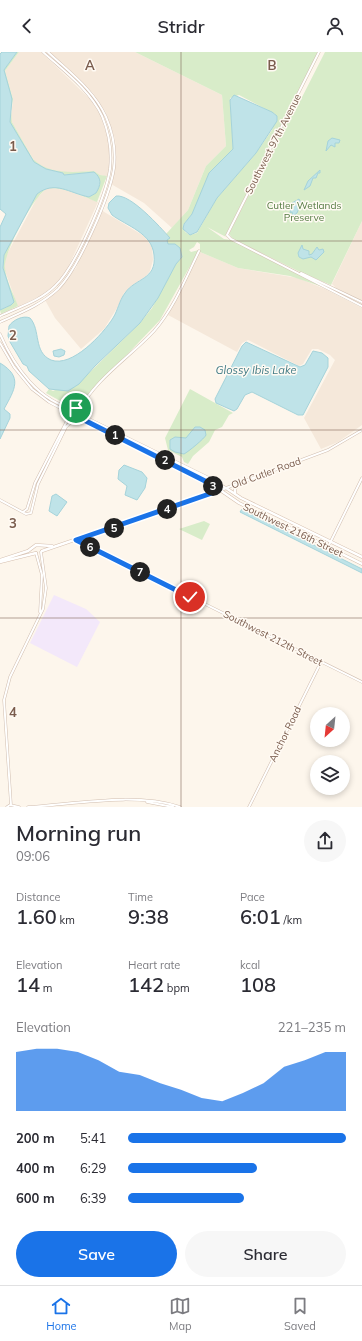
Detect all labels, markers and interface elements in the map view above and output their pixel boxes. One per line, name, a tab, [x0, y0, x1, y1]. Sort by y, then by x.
icon: back	[16, 15, 38, 37]
text: Stridr	[158, 15, 204, 38]
icon: person	[324, 15, 346, 37]
text: A	[85, 57, 95, 73]
text: B	[268, 57, 277, 73]
street label: Southwest 97th Avenue	[242, 92, 304, 196]
text: 1	[9, 138, 17, 154]
park label: Cutler Wetlands Preserve	[267, 199, 341, 224]
text: 2	[9, 327, 17, 343]
water label: Glossy Ibis Lake	[216, 363, 296, 377]
pin	[59, 391, 93, 425]
icon: arrive	[65, 397, 87, 419]
pin: 1	[105, 425, 125, 445]
text: 1	[112, 428, 118, 442]
pin: 2	[155, 450, 175, 470]
text: 2	[162, 453, 168, 467]
street label: Old Cutler Road	[229, 454, 303, 492]
pin: 3	[203, 476, 223, 496]
text: 3	[210, 479, 216, 493]
pin: 4	[157, 499, 177, 519]
street label: Southwest 216th Street	[241, 500, 346, 560]
text: 4	[164, 502, 170, 516]
text: 3	[9, 515, 17, 531]
pin: 5	[104, 518, 124, 538]
text: 5	[111, 521, 117, 535]
pin: 6	[80, 537, 100, 557]
text: 6	[87, 540, 93, 554]
pin: 7	[130, 562, 150, 582]
text: 7	[137, 565, 143, 579]
pin	[173, 580, 207, 614]
icon: check	[179, 586, 201, 608]
street label: Southwest 212th Street	[221, 607, 325, 669]
text: 4	[9, 704, 17, 720]
street label: Anchor Road	[266, 704, 304, 764]
north arrow	[310, 707, 350, 747]
map controls	[310, 707, 350, 795]
button: layers	[310, 755, 350, 795]
text: Morning run	[16, 819, 141, 847]
button: share	[304, 820, 346, 862]
text: 09:06	[16, 848, 50, 864]
text: Distance	[16, 890, 60, 904]
text: Time	[128, 890, 153, 904]
text: Pace	[240, 890, 265, 904]
text: 1.60	[16, 904, 57, 929]
text: 9:38	[128, 904, 169, 929]
text: 6:01	[240, 904, 281, 929]
text: km	[57, 913, 75, 927]
text: /km	[281, 913, 302, 927]
text: Elevation	[16, 958, 63, 972]
text: Heart rate	[128, 958, 180, 972]
text: kcal	[240, 958, 260, 972]
text: 14	[16, 972, 40, 997]
text: 142	[128, 972, 164, 997]
text: 108	[240, 972, 276, 997]
text: m	[40, 981, 53, 995]
text: bpm	[164, 981, 190, 995]
text: Elevation	[16, 1019, 71, 1035]
text: 221–235 m	[278, 1019, 346, 1035]
text: 200 m	[16, 1130, 55, 1146]
text: 5:41	[80, 1130, 106, 1146]
text: 400 m	[16, 1160, 55, 1176]
text: 6:29	[80, 1160, 106, 1176]
text: 600 m	[16, 1190, 55, 1206]
text: 6:39	[80, 1190, 106, 1206]
button: Save	[16, 1231, 177, 1277]
button: Share	[185, 1231, 346, 1277]
tab: Home	[46, 1295, 77, 1333]
tab: Map	[169, 1295, 192, 1333]
tab: Saved	[284, 1295, 316, 1333]

